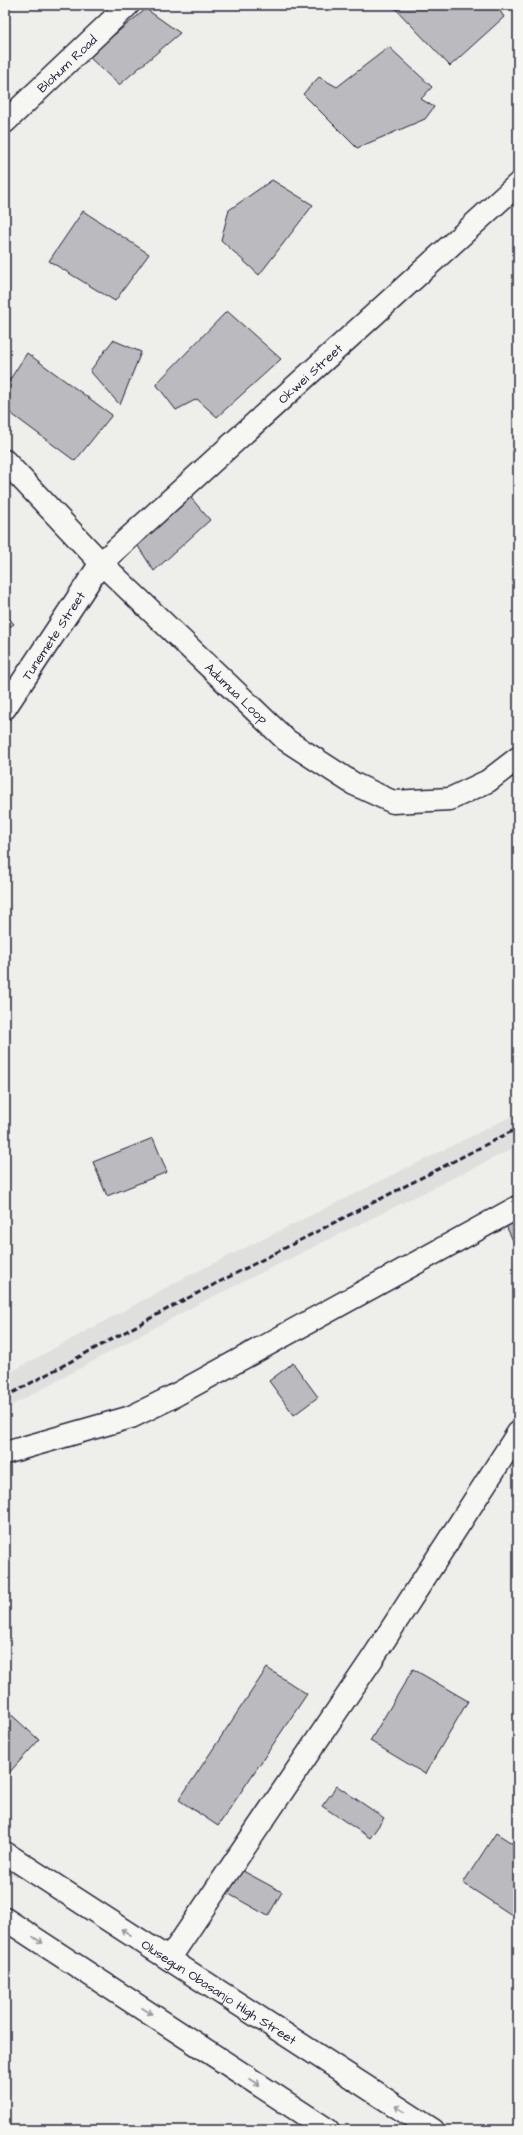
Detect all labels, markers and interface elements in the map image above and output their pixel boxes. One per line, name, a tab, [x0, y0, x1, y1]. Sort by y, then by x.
street label: Blohum Road	[33, 31, 102, 97]
street label: Okwei Street	[274, 339, 347, 408]
street label: Tunemete Street	[18, 587, 90, 684]
street label: Adumua Loop	[201, 659, 272, 728]
one-way arrow	[120, 1927, 132, 1935]
street label: Olusegun Obasanjo High Street	[137, 1936, 300, 2050]
one-way arrow	[32, 1937, 44, 1945]
one-way arrow	[141, 2007, 152, 2016]
one-way arrow	[250, 2078, 261, 2087]
one-way arrow	[395, 2105, 406, 2113]

